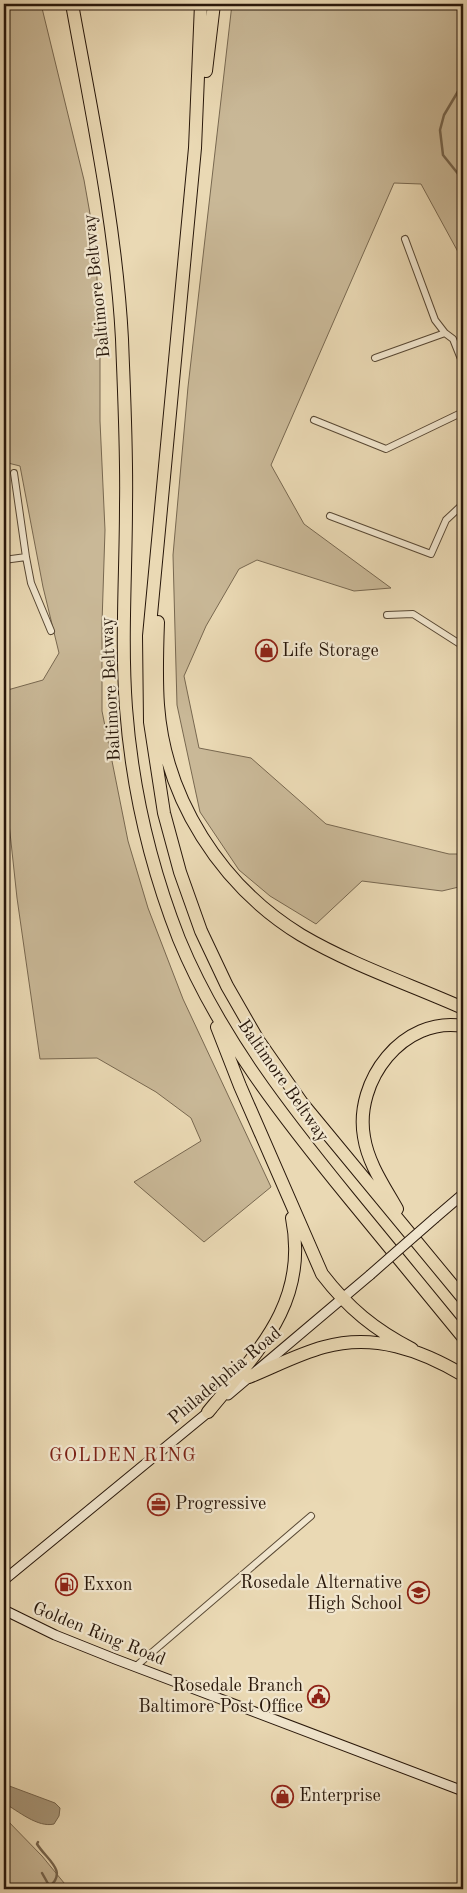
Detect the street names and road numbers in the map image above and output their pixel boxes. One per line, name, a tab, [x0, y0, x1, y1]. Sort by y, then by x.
street label: Baltimore Beltway	[80, 213, 114, 359]
street label: Baltimore Beltway	[98, 616, 124, 762]
street label: Baltimore Beltway	[234, 1017, 332, 1146]
street label: Philadelphia Road	[165, 1324, 285, 1428]
street label: Golden Ring Road	[30, 1599, 168, 1669]

